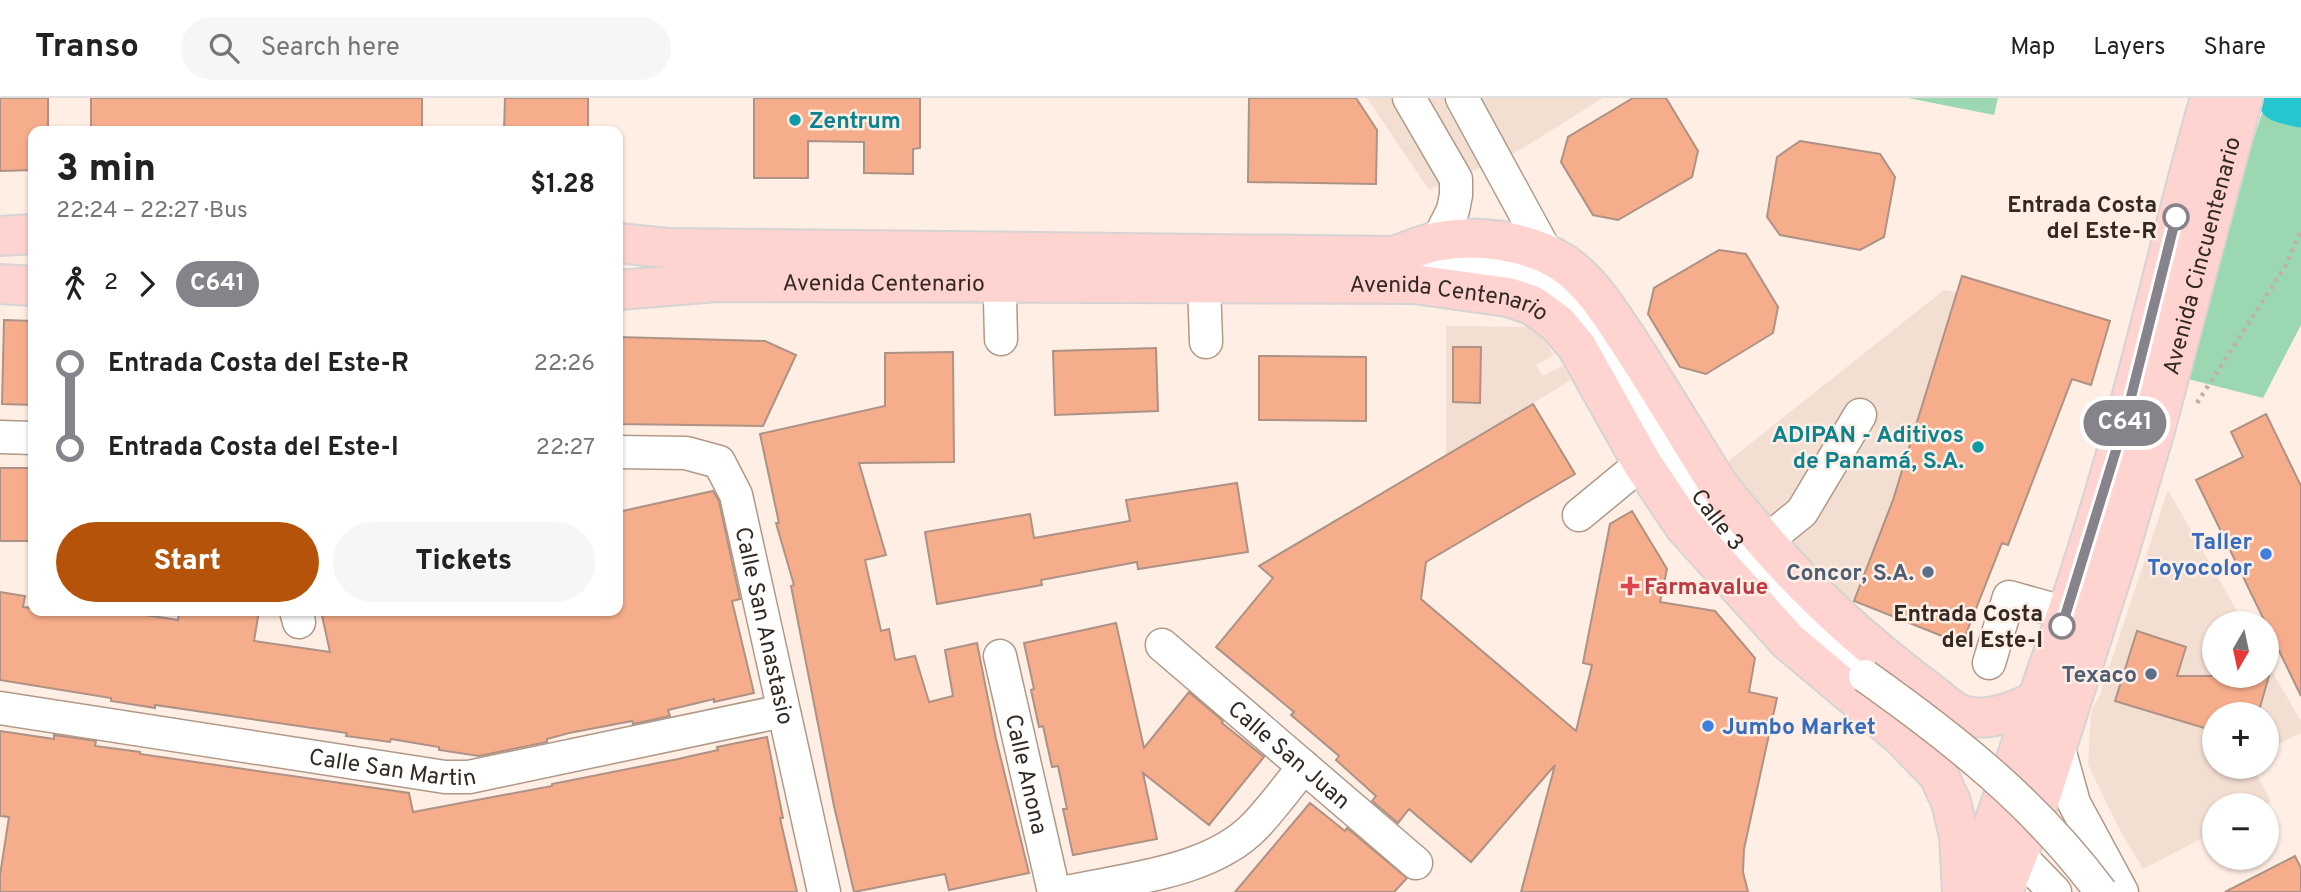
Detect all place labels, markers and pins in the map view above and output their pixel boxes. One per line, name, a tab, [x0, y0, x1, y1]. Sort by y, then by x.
place label: Zentrum	[809, 108, 901, 137]
marker: Zentrum	[787, 112, 803, 128]
place label: Entrada Costa del Este-R	[2007, 192, 2157, 247]
marker: Entrada Costa del Este-R	[2163, 204, 2189, 230]
place label: ADIPAN - Aditivos de Panamá, S.A.	[1772, 422, 1964, 477]
marker: ADIPAN - Aditivos de Panamá, S.A.	[1970, 439, 1986, 455]
place label: Taller Toyocolor	[2147, 529, 2252, 584]
marker: Taller Toyocolor	[2258, 546, 2274, 562]
place label: Concor, S.A.	[1786, 560, 1914, 589]
marker: Concor, S.A.	[1920, 564, 1936, 580]
place label: Farmavalue	[1644, 574, 1768, 603]
marker: Farmavalue	[1622, 578, 1638, 594]
place label: Entrada Costa del Este-I	[1893, 601, 2043, 656]
marker: Entrada Costa del Este-I	[2049, 613, 2075, 639]
place label: Texaco	[2062, 662, 2137, 691]
marker: Texaco	[2143, 666, 2159, 682]
place label: Jumbo Market	[1722, 714, 1876, 743]
marker: Jumbo Market	[1700, 718, 1716, 734]

